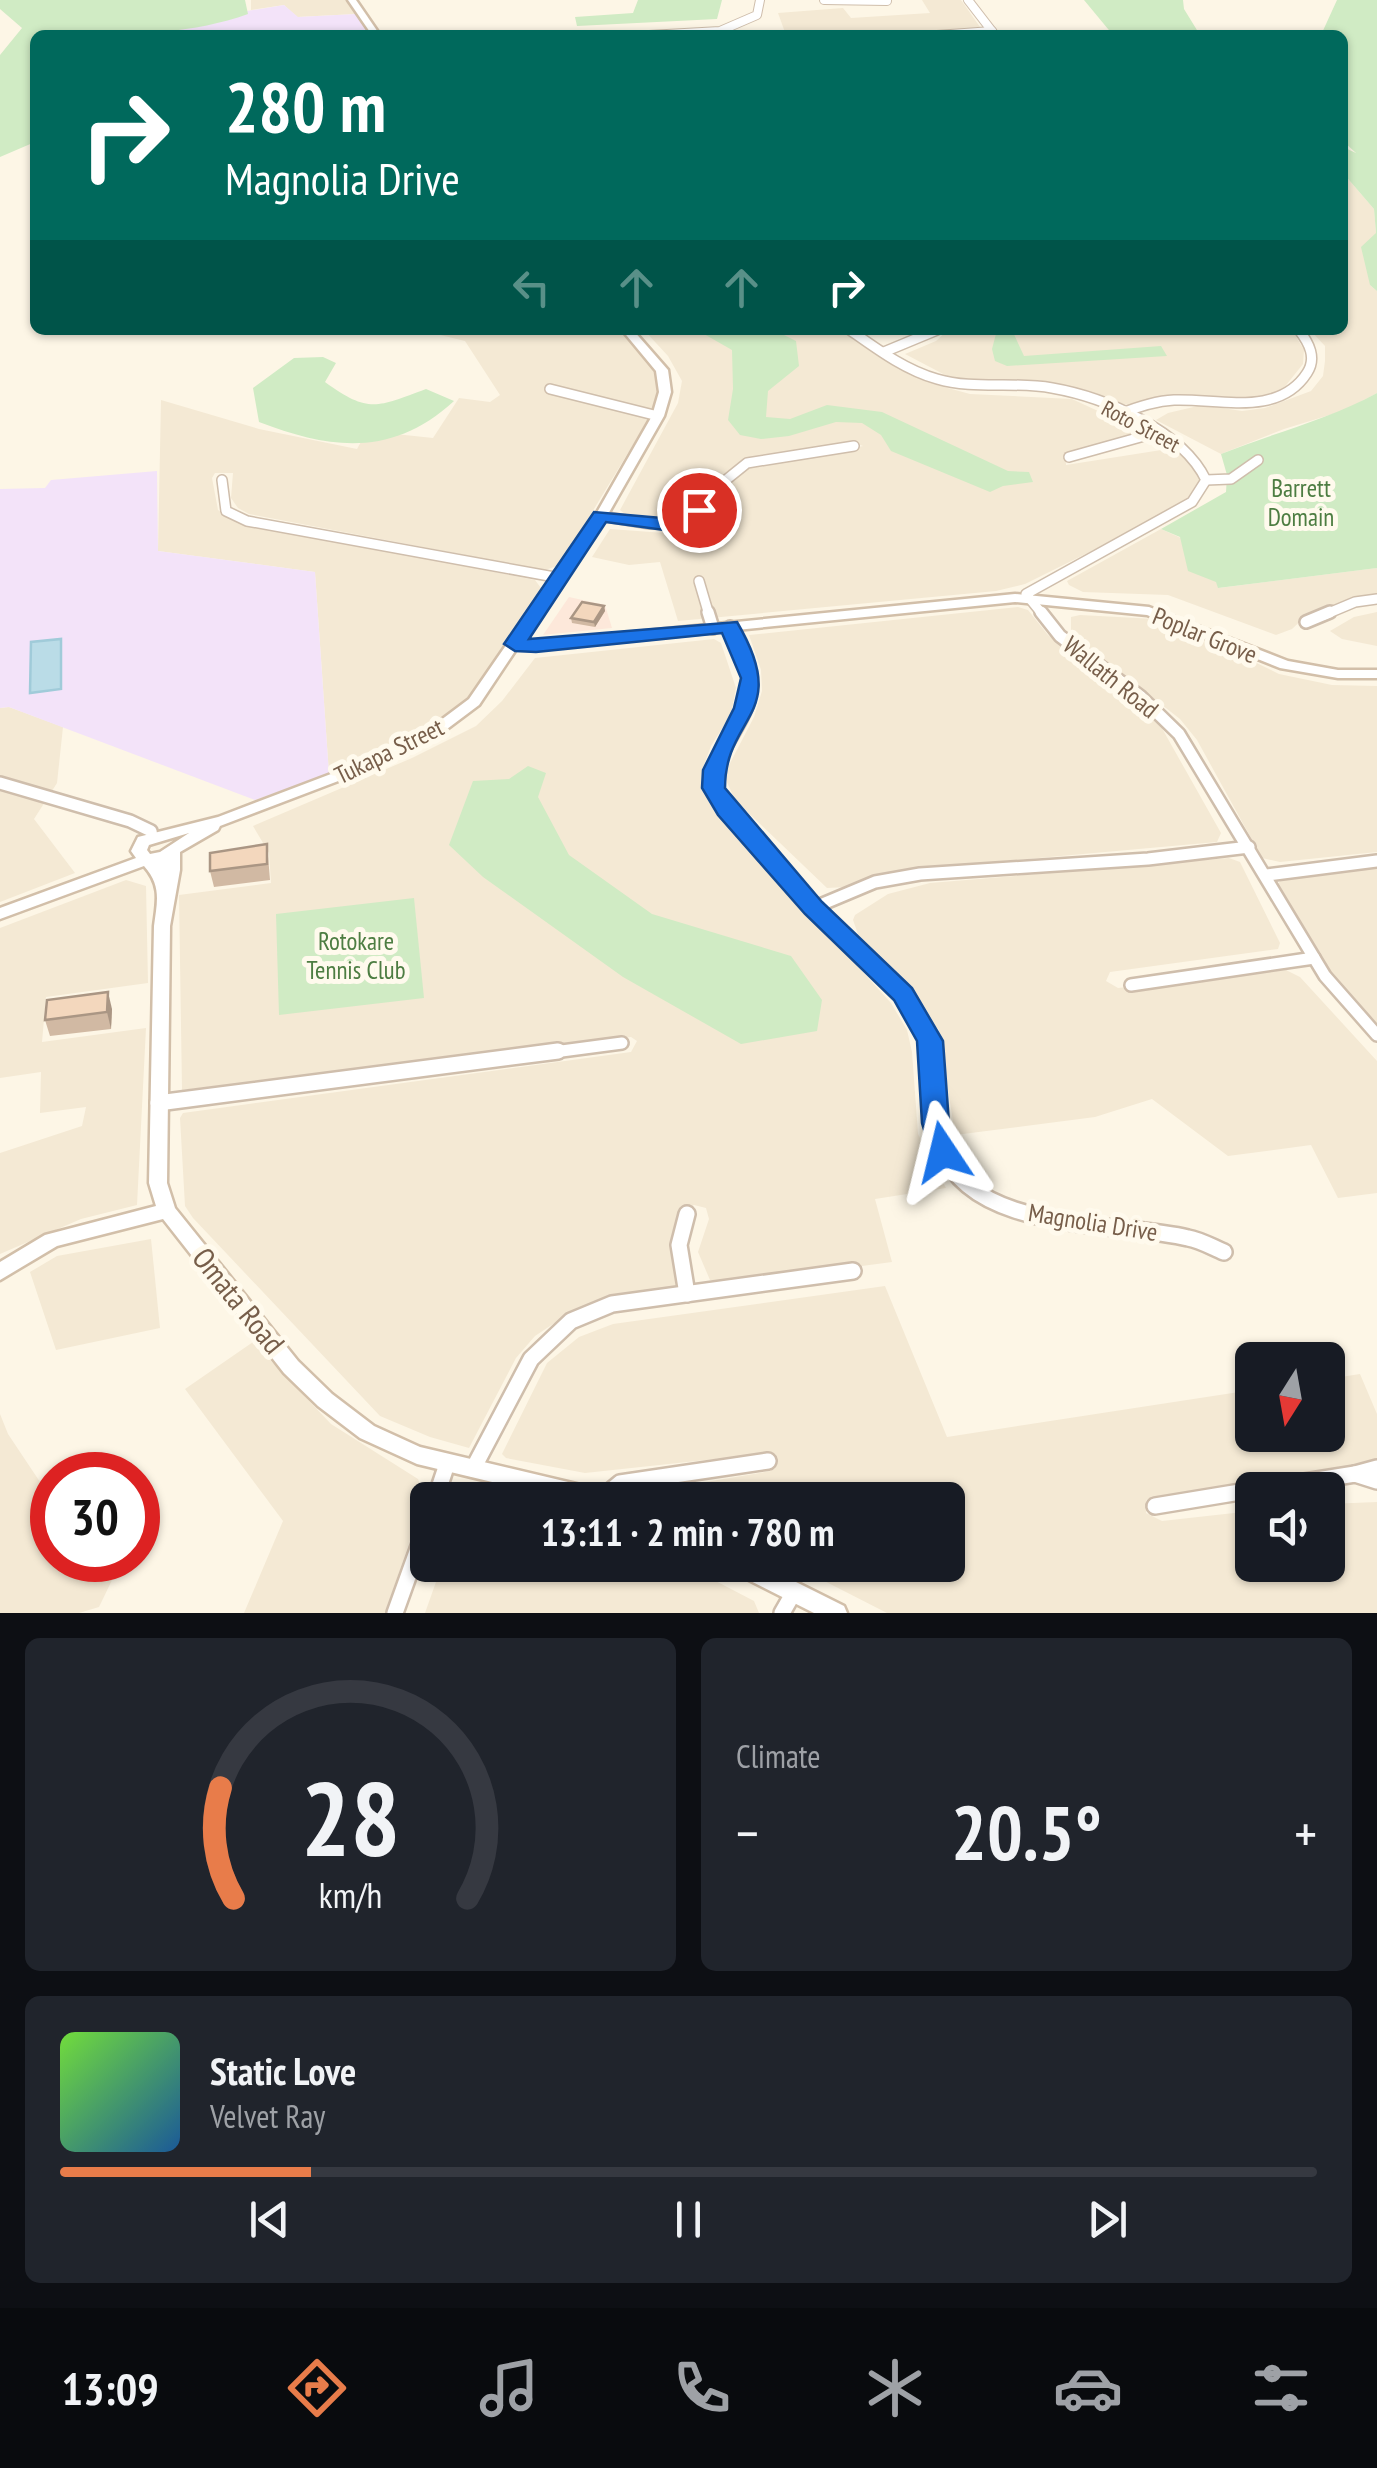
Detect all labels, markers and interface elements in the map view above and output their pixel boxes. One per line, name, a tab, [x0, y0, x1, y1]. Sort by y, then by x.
text: 280 m	[225, 61, 386, 151]
icon: right	[60, 70, 190, 200]
text: Magnolia Drive	[225, 149, 460, 207]
icon: left	[504, 260, 559, 315]
icon: ahead	[609, 260, 664, 315]
icon: ahead	[714, 260, 769, 315]
icon: right	[819, 260, 874, 315]
street label: Roto Street	[1097, 394, 1185, 458]
pin	[657, 468, 742, 553]
park label: Barrett Domain	[1268, 472, 1334, 533]
icon: arrive	[672, 483, 727, 538]
street label: Poplar Grove	[1148, 600, 1262, 670]
street label: Wallath Road	[1057, 629, 1165, 725]
street label: Tukapa Street	[329, 711, 449, 791]
park label: Rotokare Tennis Club	[306, 925, 406, 986]
position arrow	[891, 1100, 995, 1204]
street label: Magnolia Drive	[1026, 1196, 1160, 1248]
street label: Omata Road	[184, 1239, 294, 1361]
north arrow	[1235, 1342, 1345, 1452]
map controls	[1235, 1342, 1345, 1582]
speed limit sign: 30	[30, 1452, 160, 1582]
button: sound	[1235, 1472, 1345, 1582]
text: 13:11 · 2 min · 780 m	[541, 1507, 834, 1556]
text: Climate	[736, 1735, 820, 1777]
text: 28	[301, 1750, 400, 1885]
text: 20.5°	[951, 1784, 1102, 1881]
text: −	[736, 1797, 759, 1868]
text: +	[1294, 1797, 1317, 1868]
text: km/h	[319, 1872, 382, 1918]
text: Static Love	[210, 2046, 356, 2095]
text: Velvet Ray	[210, 2095, 325, 2137]
icon: previous	[242, 2192, 297, 2247]
icon: pause	[661, 2192, 716, 2247]
icon: next	[1080, 2192, 1135, 2247]
icon: directions	[282, 2353, 352, 2423]
icon: music	[474, 2353, 544, 2423]
icon: phone	[667, 2353, 737, 2423]
icon: climate	[860, 2353, 930, 2423]
icon: car	[1053, 2353, 1123, 2423]
icon: filters	[1246, 2353, 1316, 2423]
text: 13:09	[61, 2359, 159, 2417]

